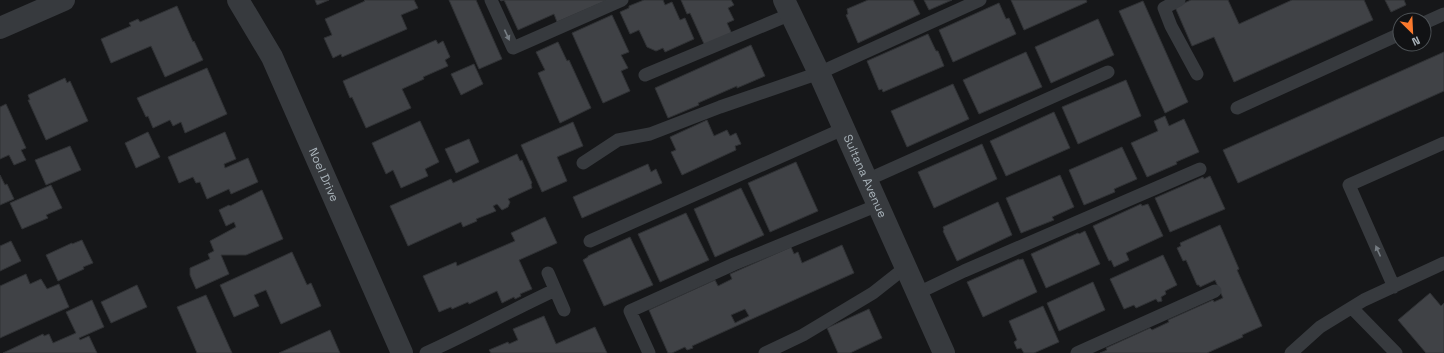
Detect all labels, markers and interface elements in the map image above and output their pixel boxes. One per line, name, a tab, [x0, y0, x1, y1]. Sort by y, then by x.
north arrow	[1392, 12, 1432, 52]
one-way arrow	[504, 30, 510, 41]
text: N	[1410, 33, 1422, 49]
street label: Sultana Avenue	[839, 132, 891, 220]
street label: Noel Drive	[305, 145, 343, 204]
one-way arrow	[1375, 245, 1381, 257]

